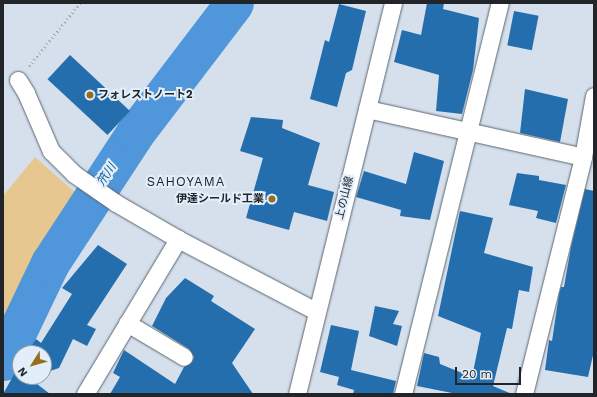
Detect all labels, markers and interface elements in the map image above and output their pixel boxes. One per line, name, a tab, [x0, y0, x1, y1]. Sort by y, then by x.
place label: フォレストノート2	[98, 88, 193, 102]
marker: フォレストノート2	[85, 90, 95, 100]
water label: 笊川	[94, 161, 120, 189]
district label: SAHOYAMA	[147, 174, 225, 190]
street label: 上の山線	[333, 175, 357, 221]
place label: 伊達シールド工業	[176, 192, 264, 206]
marker: 伊達シールド工業	[267, 194, 277, 204]
north arrow	[12, 345, 52, 385]
scale bar	[457, 359, 523, 385]
text: N	[15, 365, 30, 379]
text: 20 m	[462, 367, 492, 381]

